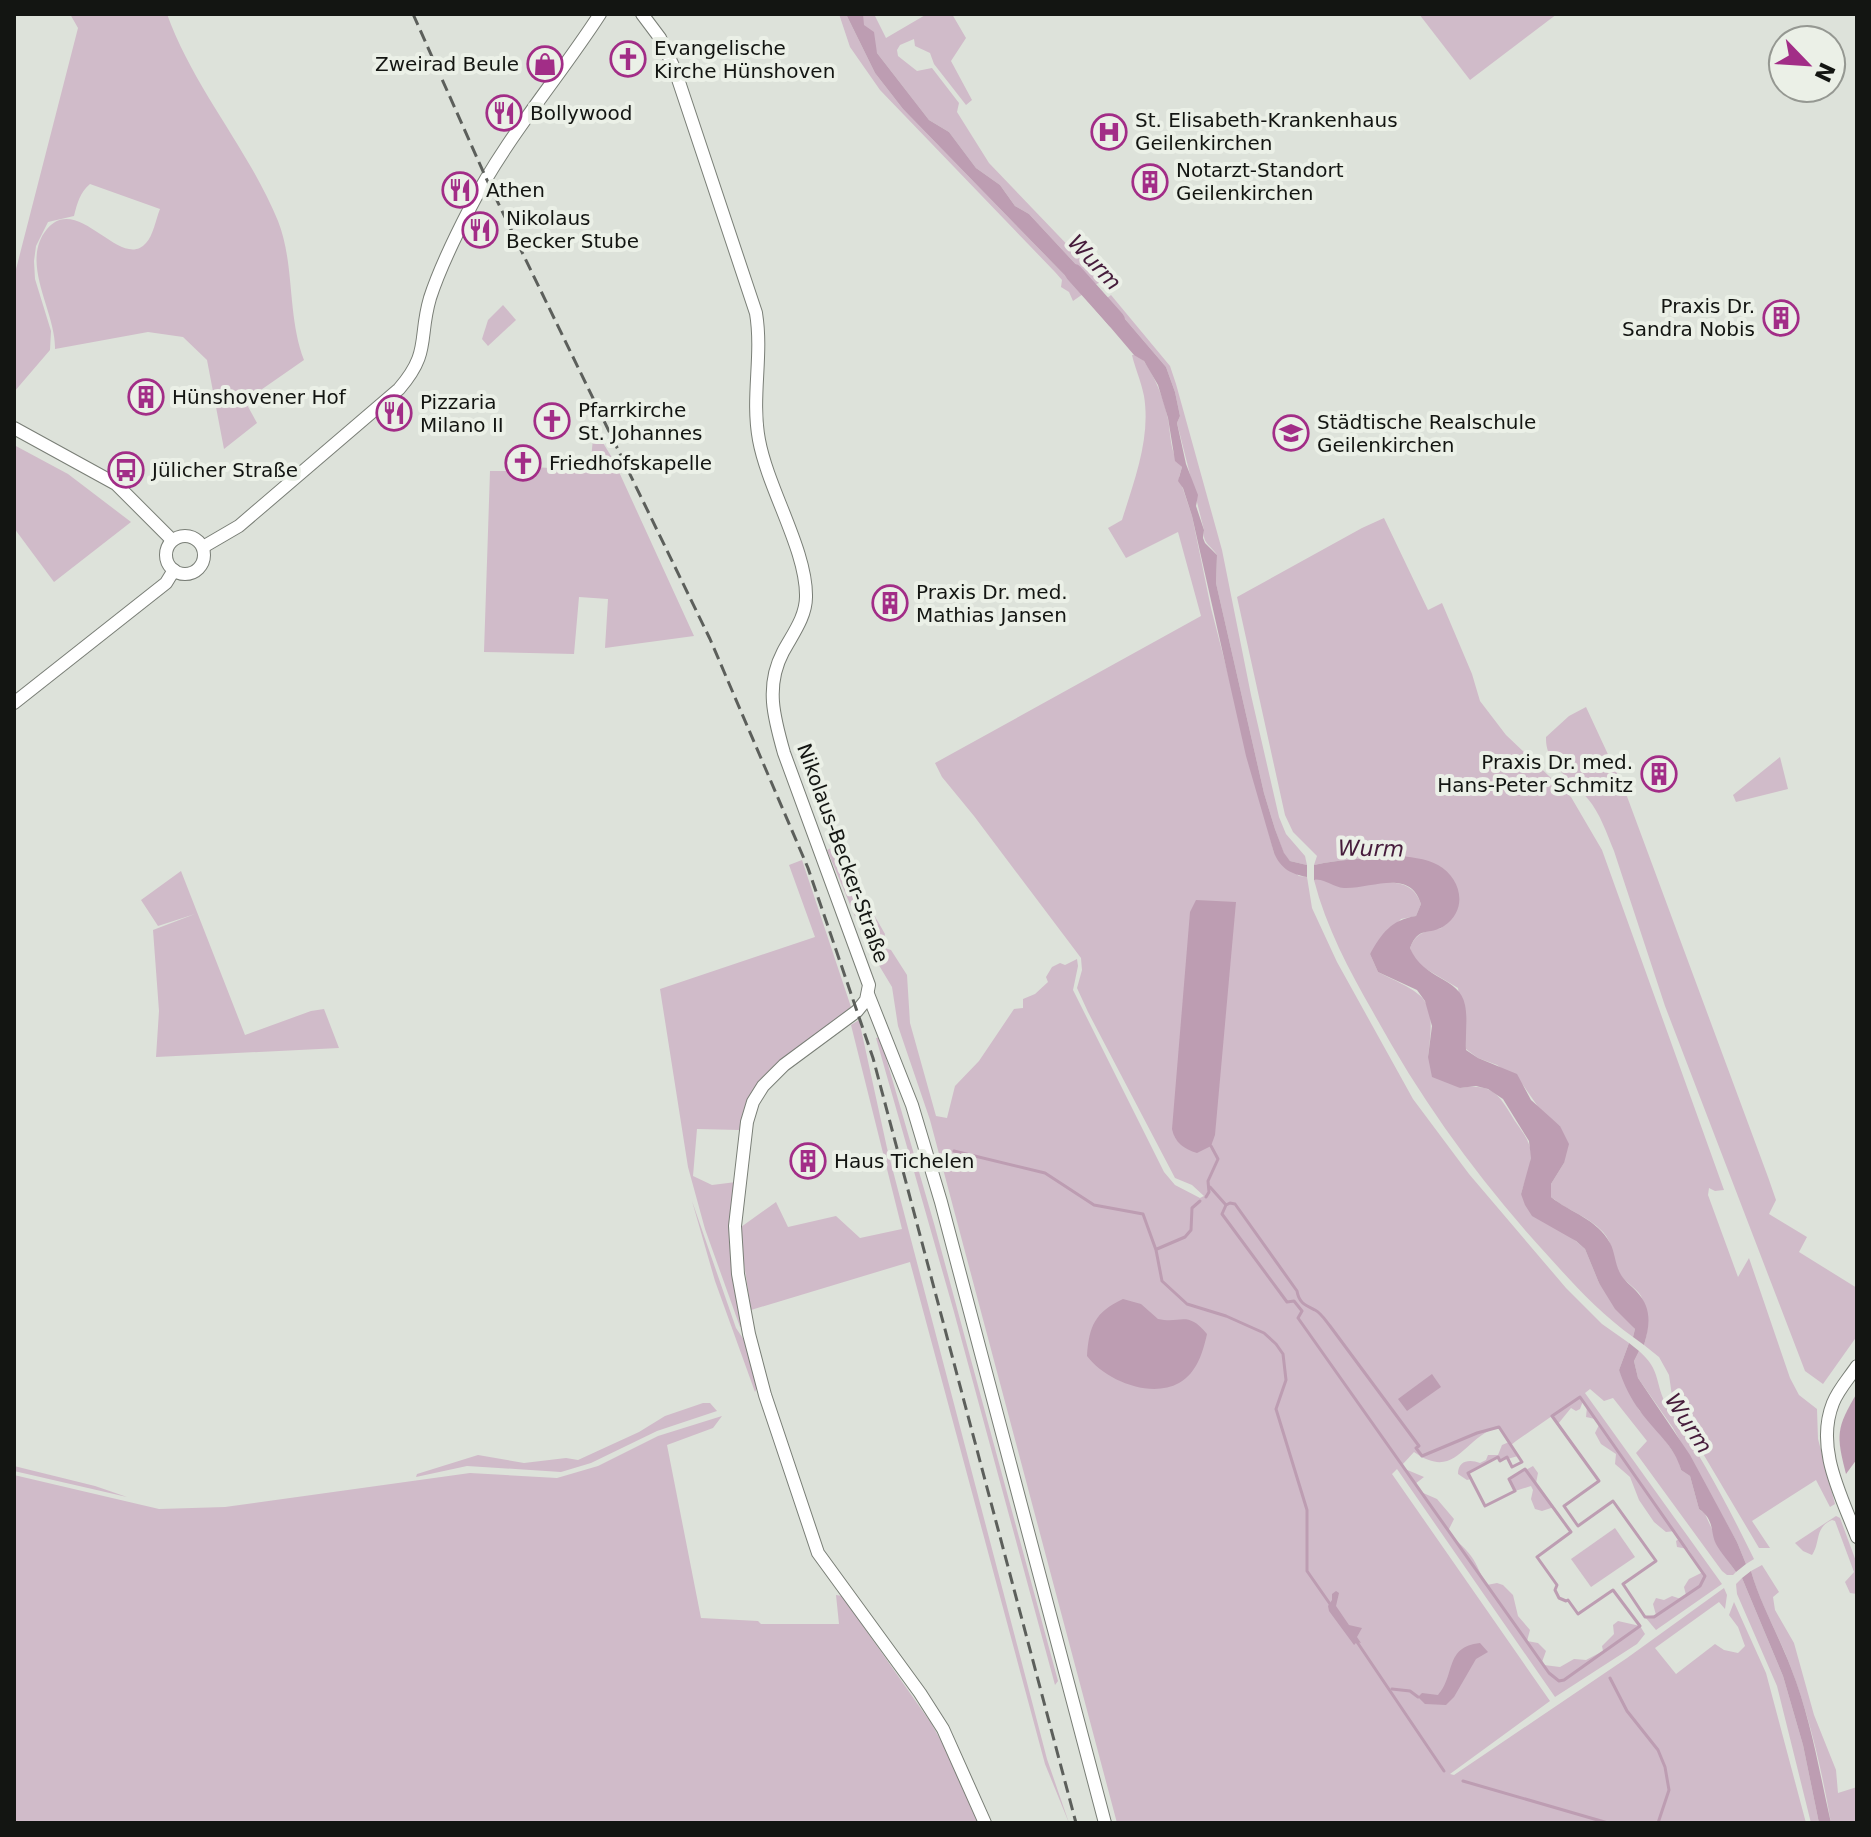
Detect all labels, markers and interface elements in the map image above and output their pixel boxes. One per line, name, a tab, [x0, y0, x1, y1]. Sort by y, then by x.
north arrow	[1767, 24, 1847, 104]
place label: Evangelische Kirche Hünshoven	[654, 36, 835, 83]
church icon: Evangelische Kirche Hünshoven	[609, 40, 647, 78]
shop icon: Zweirad Beule	[526, 45, 564, 83]
place label: Zweirad Beule	[375, 52, 519, 76]
text: N	[1809, 59, 1840, 86]
restaurant icon: Bollywood	[485, 94, 523, 132]
place label: Bollywood	[530, 101, 632, 125]
place label: St. Elisabeth-Krankenhaus Geilenkirchen	[1135, 108, 1398, 155]
hospital icon: St. Elisabeth-Krankenhaus Geilenkirchen	[1090, 113, 1128, 151]
place label: Notarzt-Standort Geilenkirchen	[1176, 158, 1344, 205]
building icon: Notarzt-Standort Geilenkirchen	[1131, 163, 1169, 201]
restaurant icon: Athen	[441, 171, 479, 209]
place label: Athen	[486, 178, 545, 202]
place label: Nikolaus Becker Stube	[506, 206, 639, 253]
restaurant icon: Nikolaus Becker Stube	[461, 211, 499, 249]
water label: Wurm	[1063, 230, 1126, 295]
place label: Praxis Dr. Sandra Nobis	[1622, 294, 1755, 341]
building icon: Praxis Dr. Sandra Nobis	[1762, 299, 1800, 337]
building icon: Hünshovener Hof	[127, 378, 165, 416]
place label: Hünshovener Hof	[172, 385, 347, 409]
place label: Pizzaria Milano II	[420, 390, 504, 437]
restaurant icon: Pizzaria Milano II	[375, 394, 413, 432]
place label: Pfarrkirche St. Johannes	[578, 398, 702, 445]
church icon: Pfarrkirche St. Johannes	[533, 402, 571, 440]
place label: Städtische Realschule Geilenkirchen	[1317, 410, 1536, 457]
school or university icon: Städtische Realschule Geilenkirchen	[1272, 414, 1310, 452]
church icon: Friedhofskapelle	[504, 444, 542, 482]
bus stop icon: Jülicher Straße	[107, 451, 145, 489]
place label: Friedhofskapelle	[549, 451, 712, 475]
place label: Jülicher Straße	[150, 458, 298, 482]
place label: Praxis Dr. med. Mathias Jansen	[916, 580, 1068, 627]
building icon: Praxis Dr. med. Mathias Jansen	[871, 584, 909, 622]
street label: Nikolaus-Becker-Straße	[792, 740, 894, 966]
place label: Praxis Dr. med. Hans-Peter Schmitz	[1437, 750, 1633, 797]
building icon: Praxis Dr. med. Hans-Peter Schmitz	[1640, 755, 1678, 793]
water label: Wurm	[1338, 835, 1404, 862]
building icon: Haus Tichelen	[789, 1142, 827, 1180]
place label: Haus Tichelen	[834, 1149, 974, 1173]
water label: Wurm	[1660, 1389, 1717, 1458]

